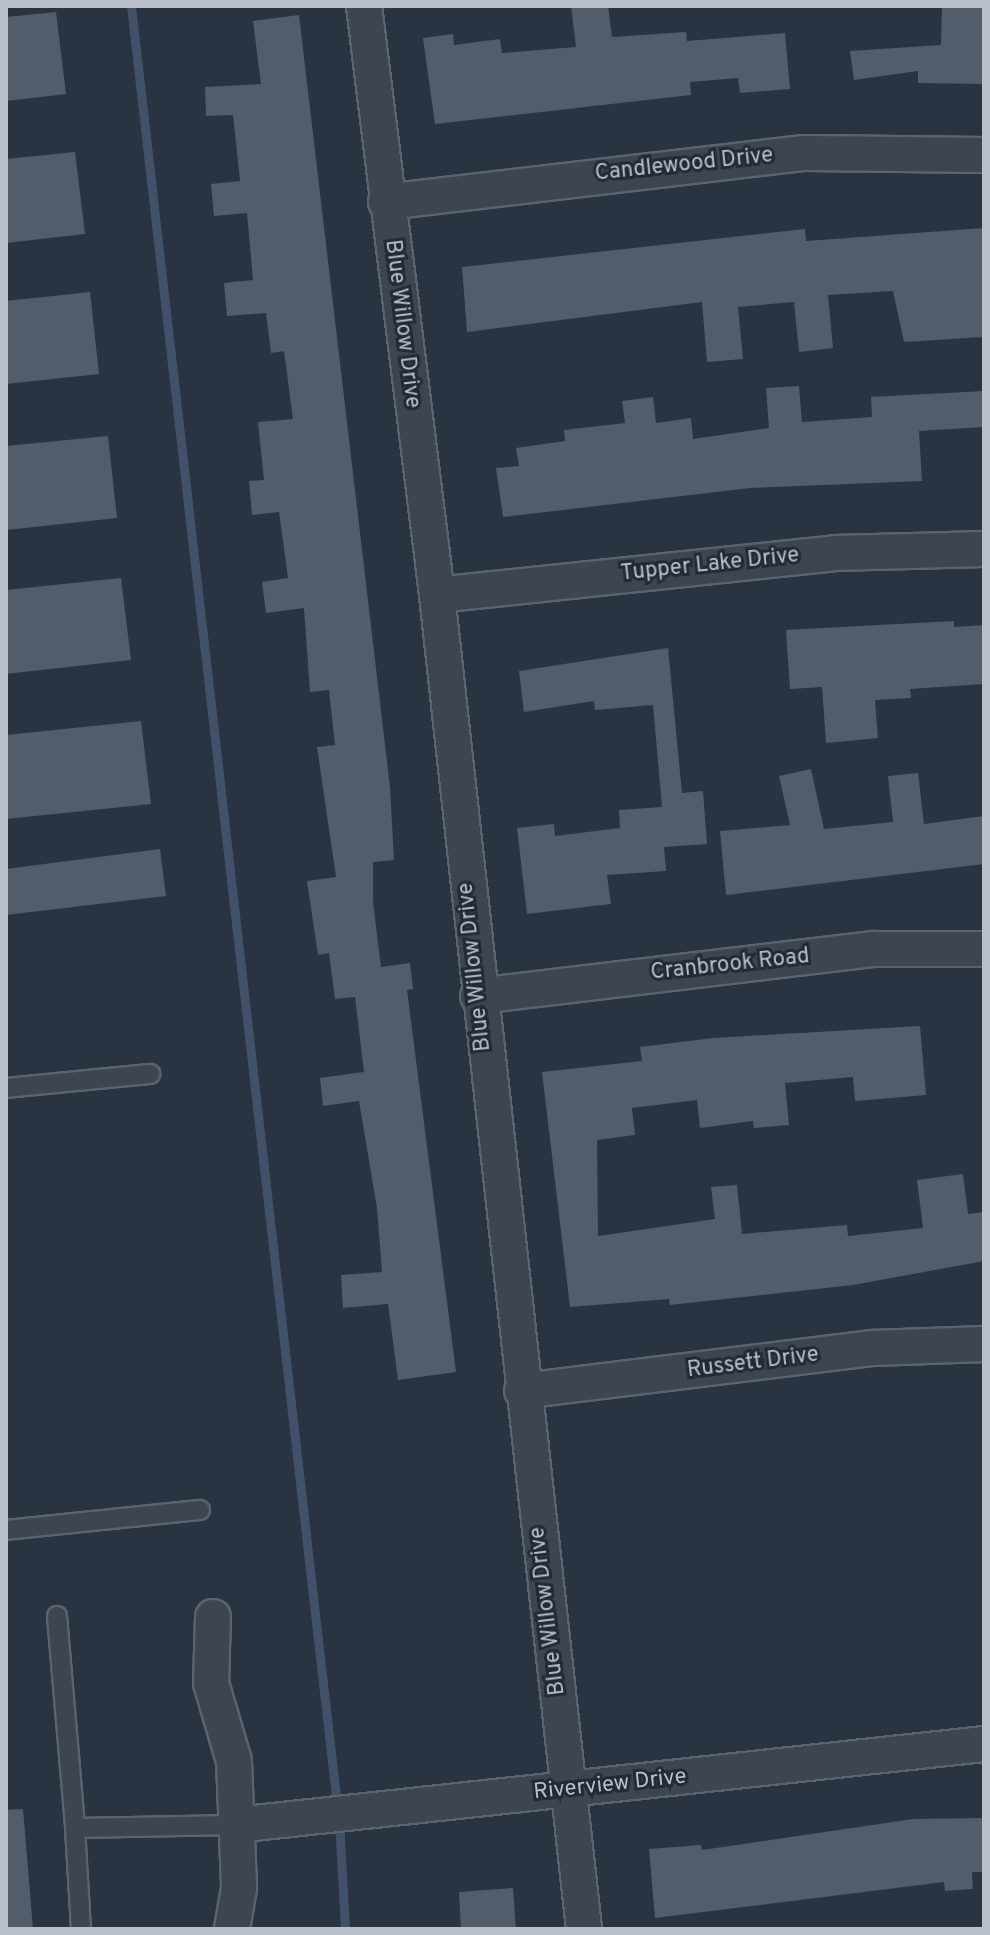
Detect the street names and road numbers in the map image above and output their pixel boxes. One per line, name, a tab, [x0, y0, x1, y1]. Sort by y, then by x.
street label: Candlewood Drive	[594, 143, 774, 187]
street label: Blue Willow Drive	[379, 238, 425, 410]
street label: Tupper Lake Drive	[619, 542, 801, 588]
street label: Blue Willow Drive	[453, 881, 497, 1053]
street label: Cranbrook Road	[649, 944, 811, 986]
street label: Russett Drive	[686, 1342, 820, 1384]
street label: Blue Willow Drive	[525, 1525, 571, 1697]
street label: Riverview Drive	[532, 1764, 688, 1806]

